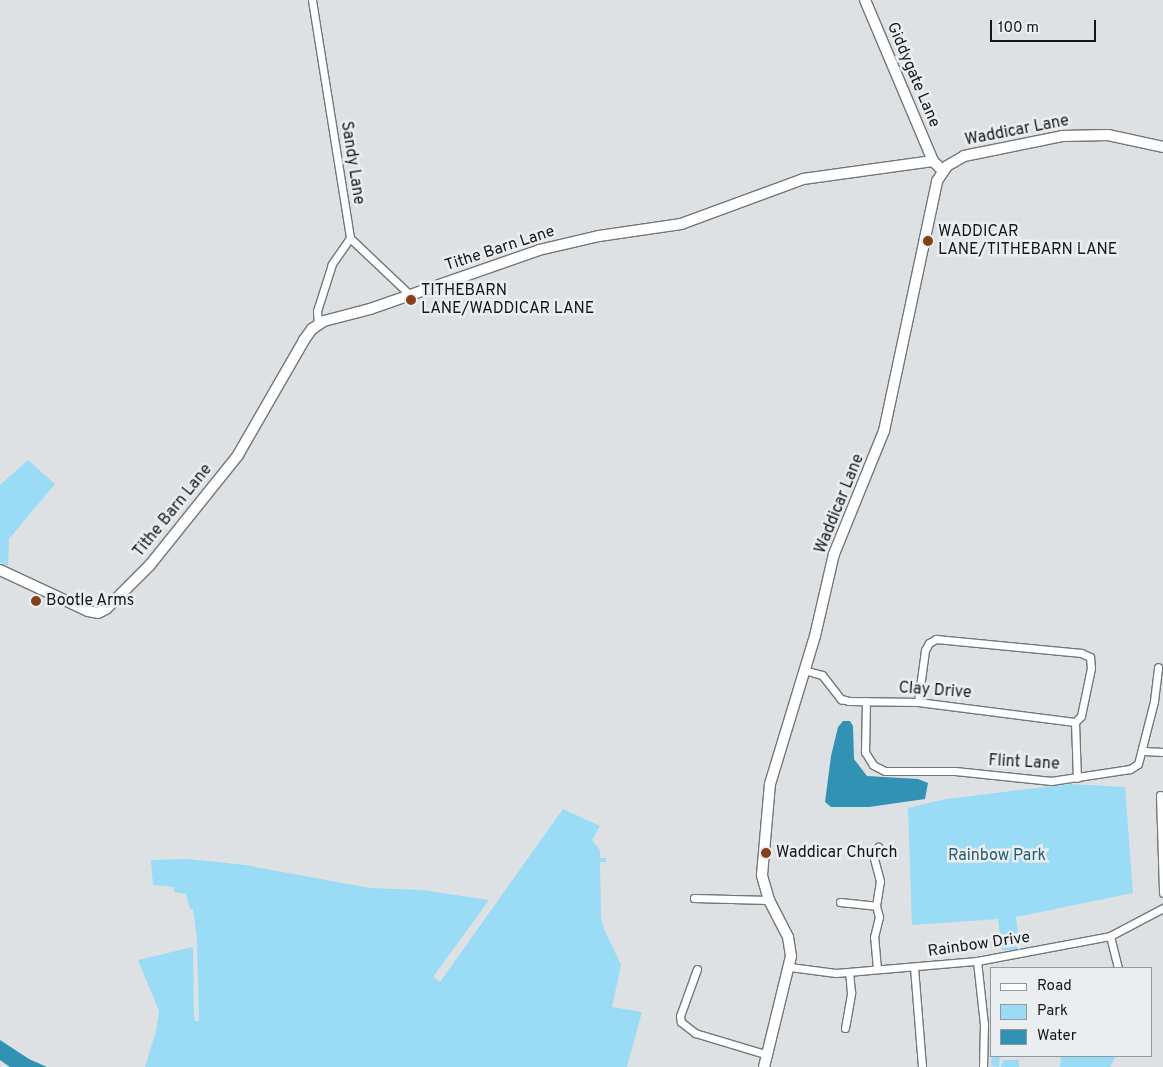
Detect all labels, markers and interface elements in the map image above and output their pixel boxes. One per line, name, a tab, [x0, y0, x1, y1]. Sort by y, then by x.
scale bar	[993, 10, 1099, 42]
text: 100 m	[998, 19, 1039, 38]
street label: Giddygate Lane	[882, 20, 944, 130]
street label: Waddicar Lane	[963, 112, 1071, 150]
street label: Sandy Lane	[336, 120, 368, 206]
street label: Tithe Barn Lane	[443, 222, 557, 276]
place label: WADDICAR LANE/TITHEBARN LANE	[938, 222, 1117, 260]
marker: WADDICAR LANE/TITHEBARN LANE	[922, 235, 934, 247]
place label: TITHEBARN LANE/WADDICAR LANE	[421, 281, 594, 319]
marker: TITHEBARN LANE/WADDICAR LANE	[405, 294, 417, 306]
street label: Waddicar Lane	[811, 451, 869, 557]
street label: Tithe Barn Lane	[130, 461, 216, 561]
place label: Bootle Arms	[46, 591, 135, 611]
marker: Bootle Arms	[30, 595, 42, 607]
street label: Clay Drive	[898, 679, 972, 703]
street label: Flint Lane	[988, 752, 1060, 774]
place label: Waddicar Church	[776, 843, 898, 863]
park label: Rainbow Park	[948, 846, 1046, 866]
marker: Waddicar Church	[760, 847, 772, 859]
street label: Rainbow Drive	[927, 928, 1031, 962]
legend	[990, 967, 1153, 1057]
text: Road	[1037, 977, 1072, 996]
text: Park	[1037, 1002, 1068, 1021]
text: Water	[1037, 1027, 1076, 1046]

